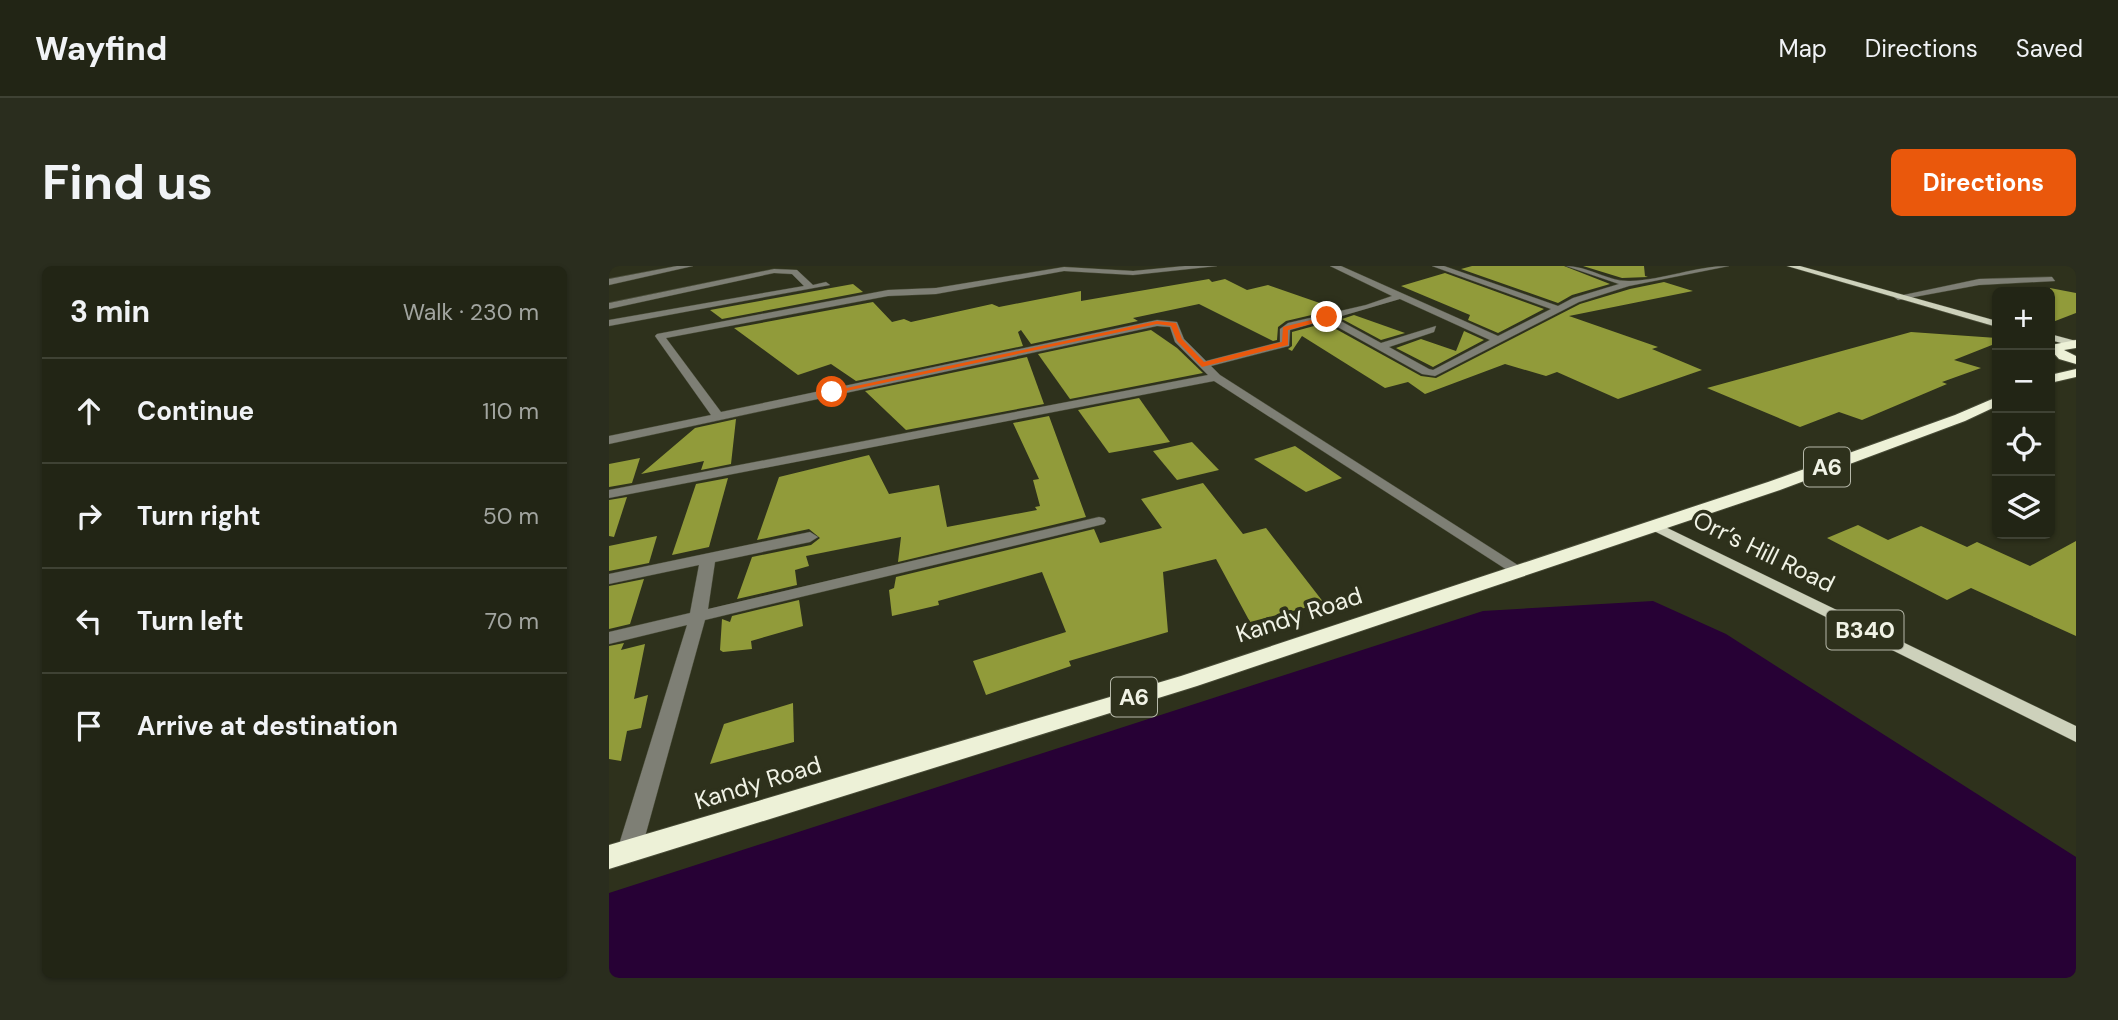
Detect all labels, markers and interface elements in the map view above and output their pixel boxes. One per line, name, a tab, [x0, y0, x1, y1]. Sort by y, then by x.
text: Wayfind	[35, 27, 167, 70]
text: Map	[1779, 33, 1827, 64]
text: Directions	[1865, 33, 1978, 64]
text: Saved	[2016, 33, 2083, 64]
button: Directions	[1891, 149, 2076, 216]
text: Find us	[42, 150, 213, 214]
map controls	[1992, 287, 2055, 539]
button: +	[1992, 287, 2055, 350]
text: 3 min	[70, 292, 150, 331]
text: Walk · 230 m	[403, 297, 539, 327]
route end	[1311, 301, 1342, 332]
button: −	[1992, 350, 2055, 413]
route start	[816, 376, 847, 407]
icon: ahead	[70, 392, 108, 430]
text: Continue	[137, 394, 254, 428]
text: 110 m	[482, 396, 539, 426]
button: locate	[1992, 413, 2055, 476]
road number: A6	[1804, 448, 1850, 486]
button: layers	[1992, 476, 2055, 539]
icon: right	[70, 497, 108, 535]
text: Turn right	[137, 499, 261, 533]
text: 50 m	[483, 501, 539, 531]
street label: Orr’s Hill Road	[1688, 504, 1840, 599]
street label: Kandy Road	[1232, 580, 1366, 650]
icon: left	[70, 602, 108, 640]
text: Turn left	[137, 604, 244, 638]
text: 70 m	[485, 606, 539, 636]
road number: B340	[1827, 610, 1903, 650]
road number: A6	[1111, 678, 1157, 716]
icon: arrive	[70, 707, 108, 745]
text: Arrive at destination	[137, 709, 398, 743]
street label: Kandy Road	[691, 749, 825, 816]

